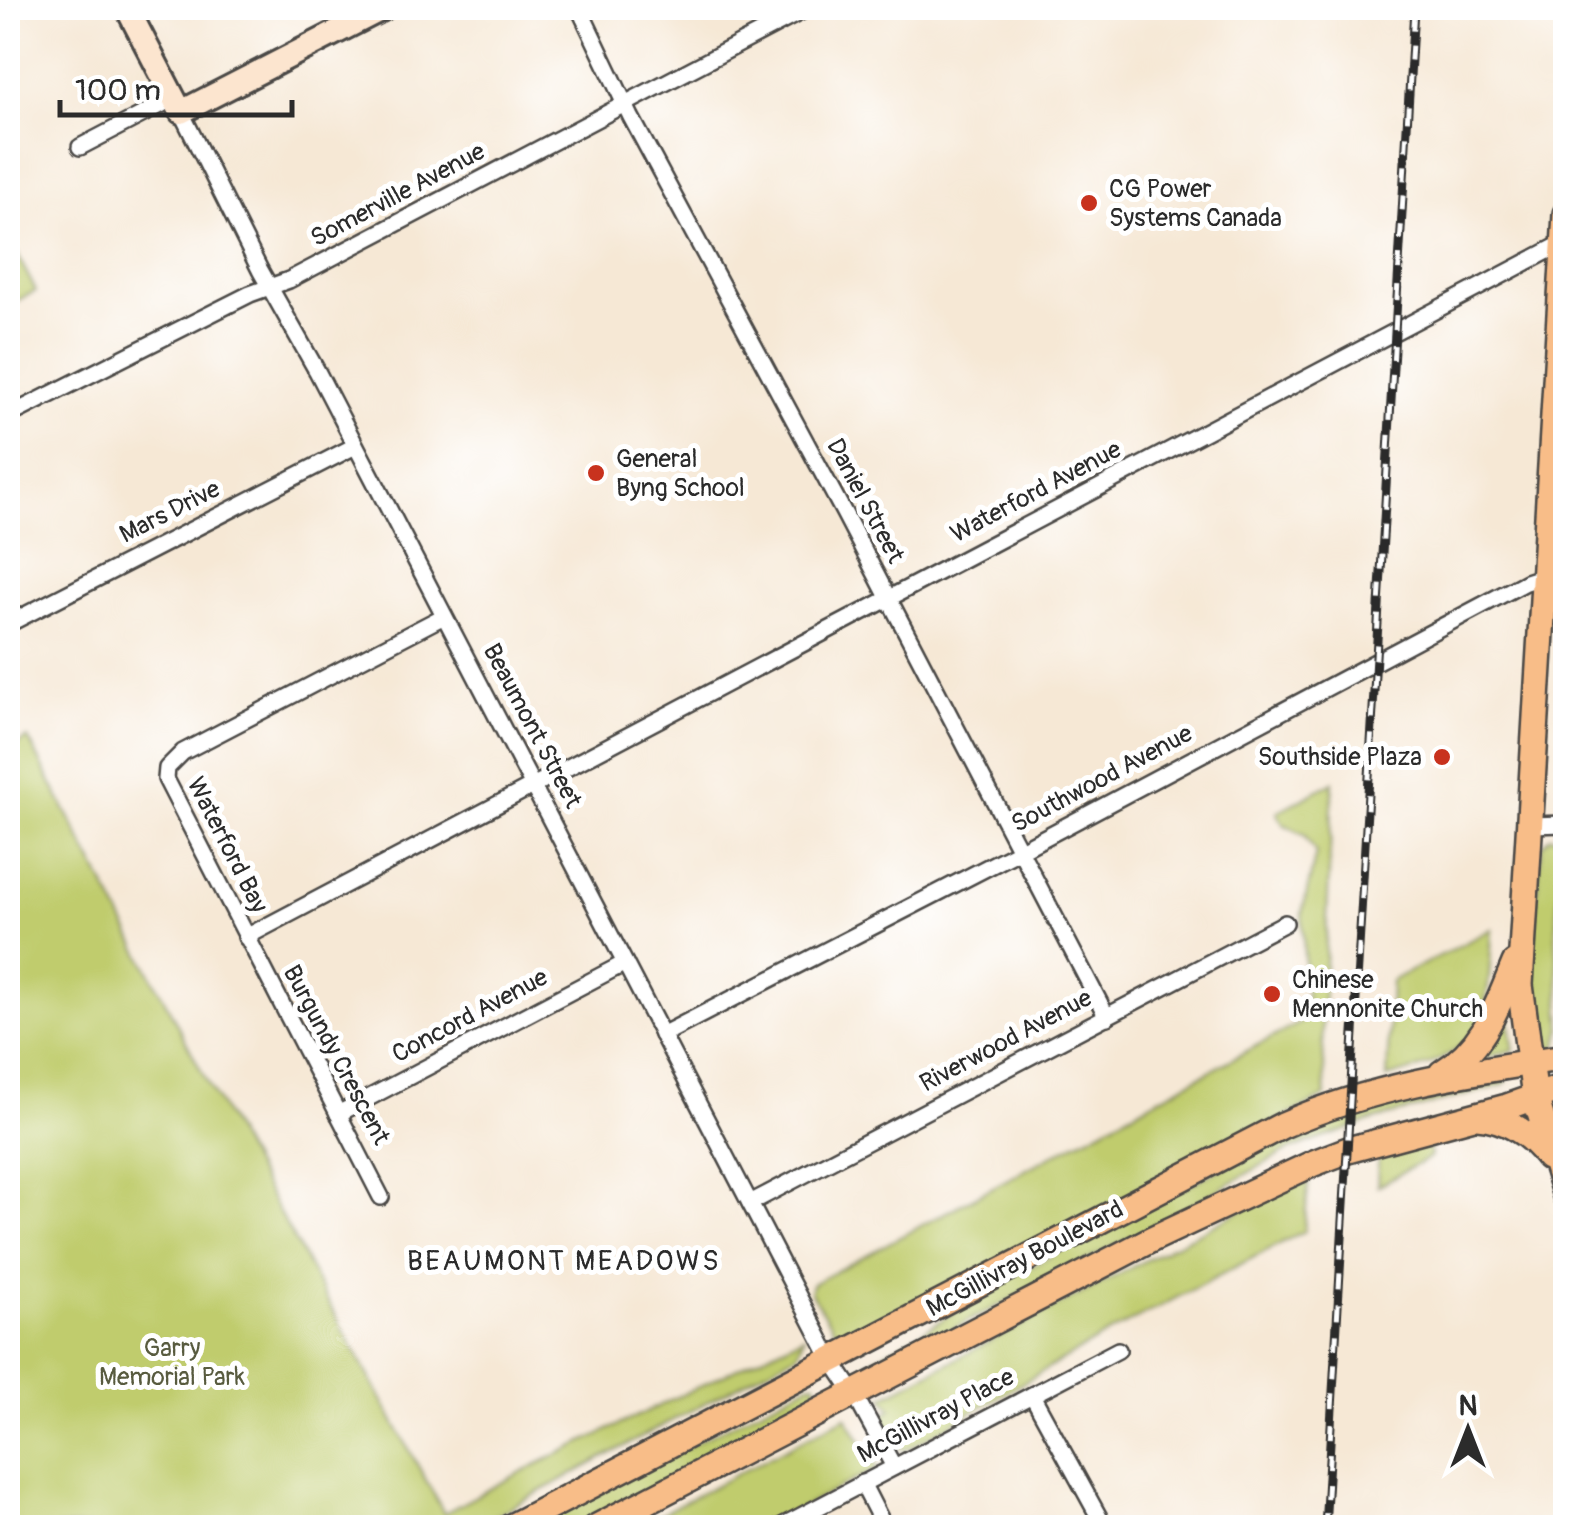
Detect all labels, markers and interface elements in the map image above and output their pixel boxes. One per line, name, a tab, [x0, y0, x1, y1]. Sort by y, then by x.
scale bar	[60, 55, 292, 117]
text: 100 m	[75, 72, 161, 109]
street label: Somerville Avenue	[306, 136, 491, 254]
place label: CG Power Systems Canada	[1109, 174, 1282, 234]
marker: CG Power Systems Canada	[1078, 192, 1100, 214]
street label: Daniel Street	[819, 433, 911, 569]
street label: Waterford Avenue	[945, 434, 1127, 550]
place label: General Byng School	[616, 444, 745, 504]
marker: General Byng School	[585, 462, 607, 484]
street label: Mars Drive	[115, 473, 226, 550]
street label: Beaumont Street	[476, 638, 589, 814]
street label: Southwood Avenue	[1006, 718, 1198, 840]
place label: Southside Plaza	[1258, 742, 1422, 773]
marker: Southside Plaza	[1431, 746, 1453, 768]
street label: Waterford Bay	[180, 772, 275, 918]
street label: Burgundy Crescent	[276, 960, 397, 1151]
street label: Concord Avenue	[387, 962, 554, 1070]
place label: Chinese Mennonite Church	[1292, 965, 1483, 1025]
street label: Riverwood Avenue	[915, 982, 1098, 1099]
marker: Chinese Mennonite Church	[1261, 983, 1283, 1005]
street label: McGillivray Boulevard	[921, 1194, 1129, 1324]
district label: BEAUMONT MEADOWS	[407, 1244, 721, 1279]
park label: Garry Memorial Park	[99, 1333, 245, 1393]
street label: McGillivray Place	[852, 1361, 1020, 1470]
north arrow	[1418, 1380, 1518, 1480]
text: N	[1459, 1389, 1477, 1424]

